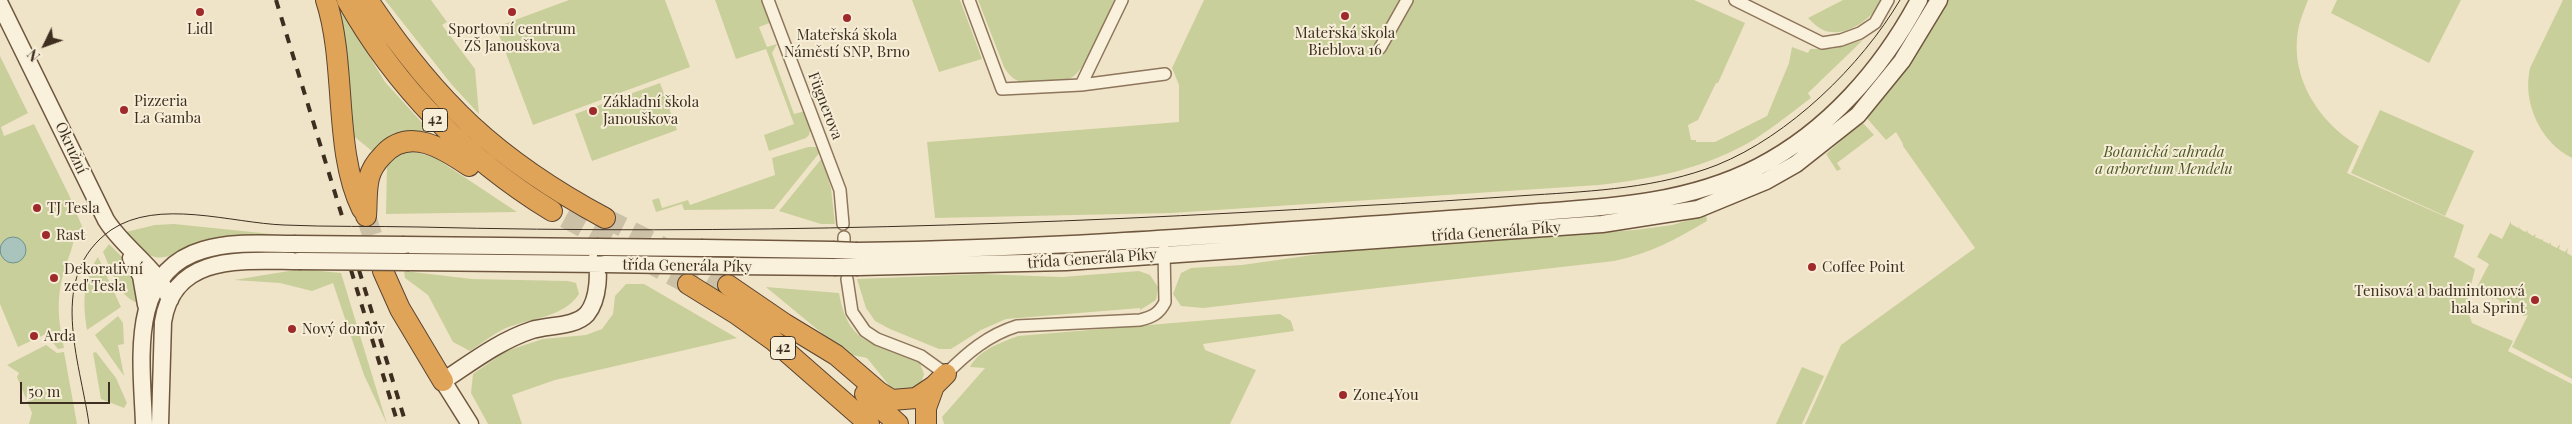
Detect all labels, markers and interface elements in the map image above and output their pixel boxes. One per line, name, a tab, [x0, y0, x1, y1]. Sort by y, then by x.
marker: Lidl	[194, 6, 206, 18]
marker: Sportovní centrum ZŠ Janouškova	[506, 6, 518, 18]
marker: Mateřská škola Bieblova 16	[1339, 10, 1351, 22]
marker: Mateřská škola Náměstí SNP, Brno	[841, 12, 853, 24]
north arrow	[20, 20, 70, 70]
place label: Lidl	[187, 20, 213, 38]
place label: Sportovní centrum ZŠ Janouškova	[448, 20, 576, 55]
place label: Mateřská škola Bieblova 16	[1295, 24, 1395, 59]
place label: Mateřská škola Náměstí SNP, Brno	[784, 26, 910, 61]
text: N	[23, 45, 44, 65]
street label: Fügnerova	[804, 70, 846, 142]
place label: Pizzeria La Gamba	[134, 92, 201, 127]
place label: Základní škola Janouškova	[603, 93, 699, 128]
marker: Pizzeria La Gamba	[118, 104, 130, 116]
marker: Základní škola Janouškova	[587, 105, 599, 117]
road number: 42	[422, 108, 448, 132]
street label: Okružní	[51, 119, 91, 177]
park label: Botanická zahrada a arboretum Mendelu	[2095, 143, 2233, 178]
place label: TJ Tesla	[47, 199, 100, 217]
marker: TJ Tesla	[31, 202, 43, 214]
street label: třída Generála Píky	[1431, 219, 1561, 245]
place label: Rast	[56, 226, 85, 244]
marker: Rast	[40, 229, 52, 241]
street label: třída Generála Píky	[1027, 246, 1157, 272]
street label: třída Generála Píky	[622, 256, 752, 276]
place label: Coffee Point	[1822, 258, 1904, 276]
place label: Dekorativní zeď Tesla	[64, 260, 143, 295]
marker: Coffee Point	[1806, 261, 1818, 273]
marker: Dekorativní zeď Tesla	[48, 272, 60, 284]
place label: Tenisová a badmintonová hala Sprint	[2354, 282, 2525, 317]
marker: Tenisová a badmintonová hala Sprint	[2529, 294, 2541, 306]
place label: Nový domov	[302, 320, 385, 338]
marker: Nový domov	[286, 323, 298, 335]
place label: Arda	[44, 327, 76, 345]
marker: Arda	[28, 330, 40, 342]
road number: 42	[770, 336, 796, 359]
scale bar	[22, 372, 112, 404]
text: 50 m	[28, 381, 60, 401]
place label: Zone4You	[1353, 386, 1419, 404]
marker: Zone4You	[1337, 389, 1349, 401]

